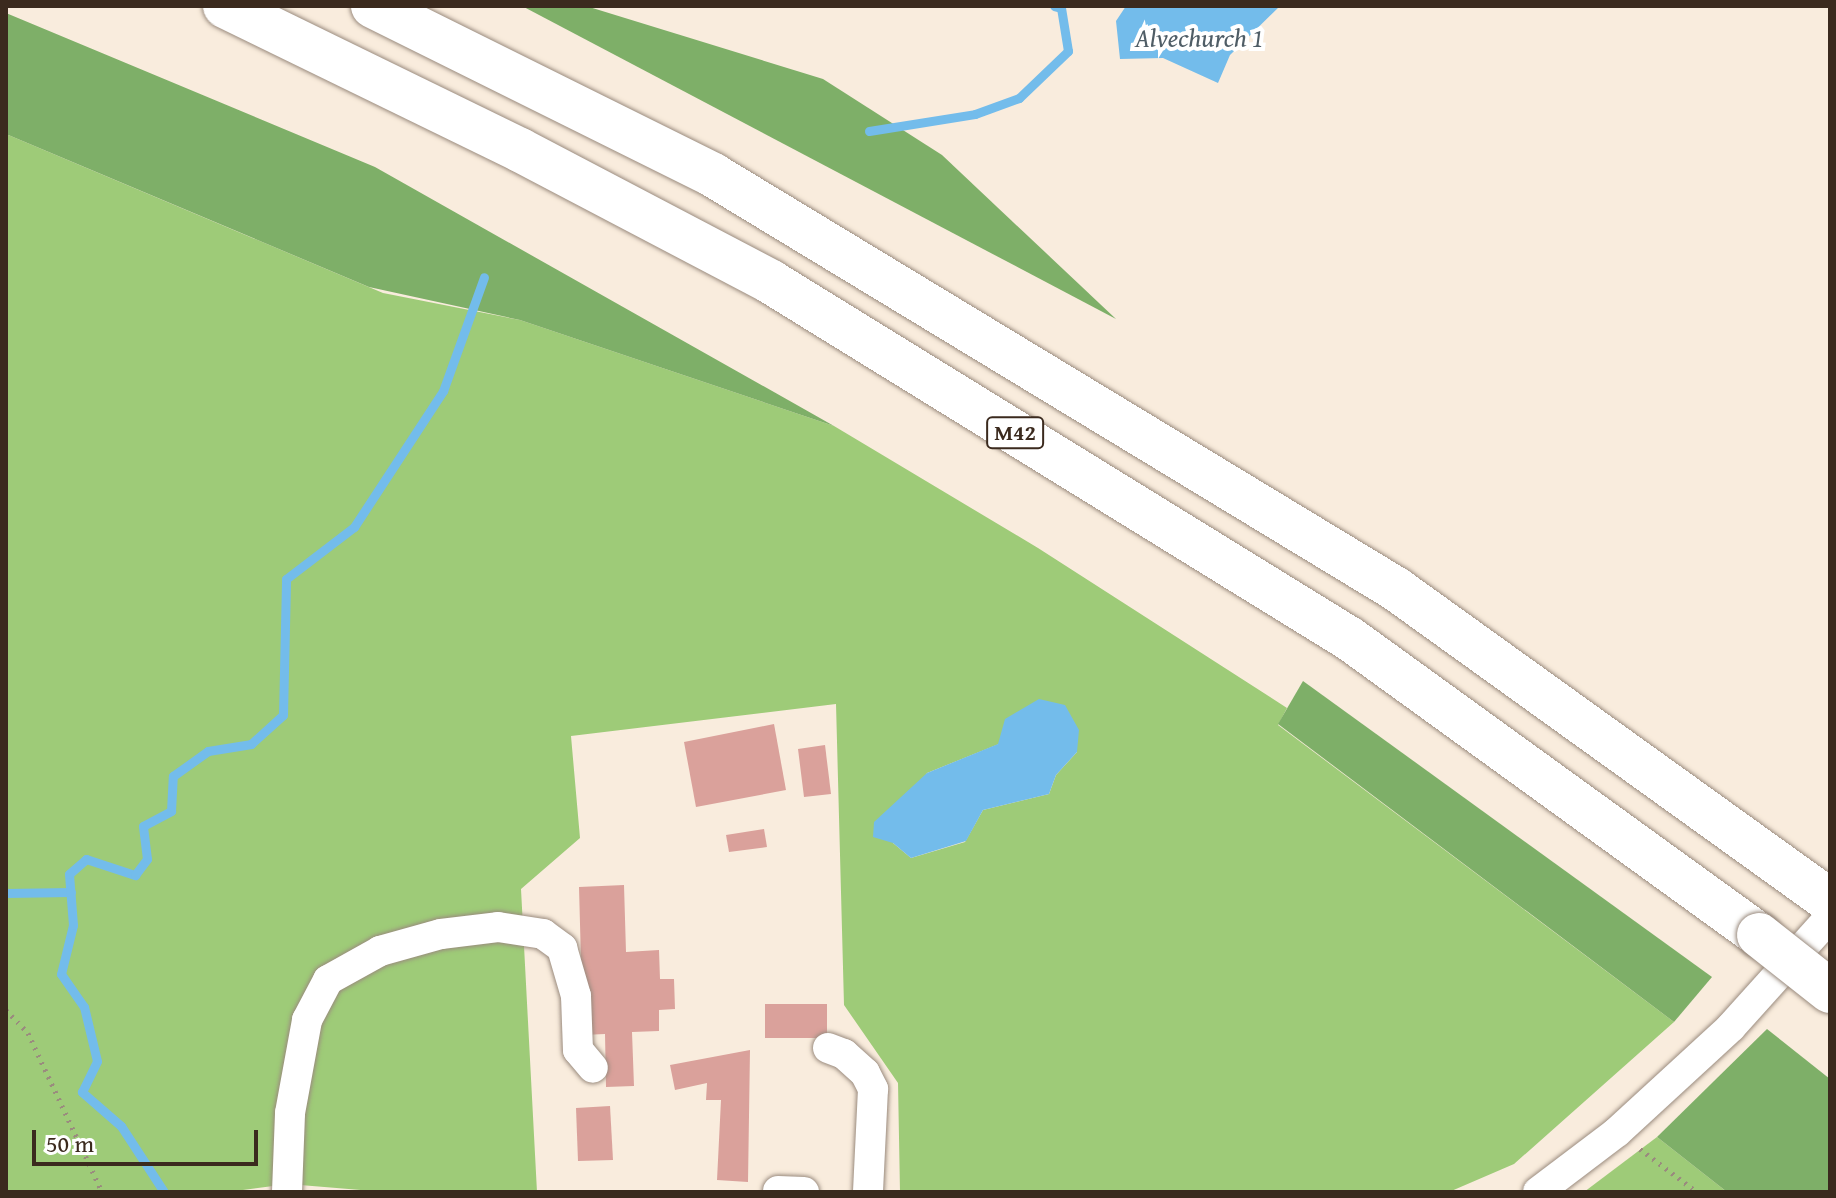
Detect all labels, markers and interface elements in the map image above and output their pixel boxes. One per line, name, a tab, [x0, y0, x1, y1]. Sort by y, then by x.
water label: Alvechurch 1	[1135, 22, 1263, 54]
road number: M42	[985, 415, 1045, 451]
scale bar	[36, 1114, 262, 1164]
text: 50 m	[46, 1126, 94, 1161]

